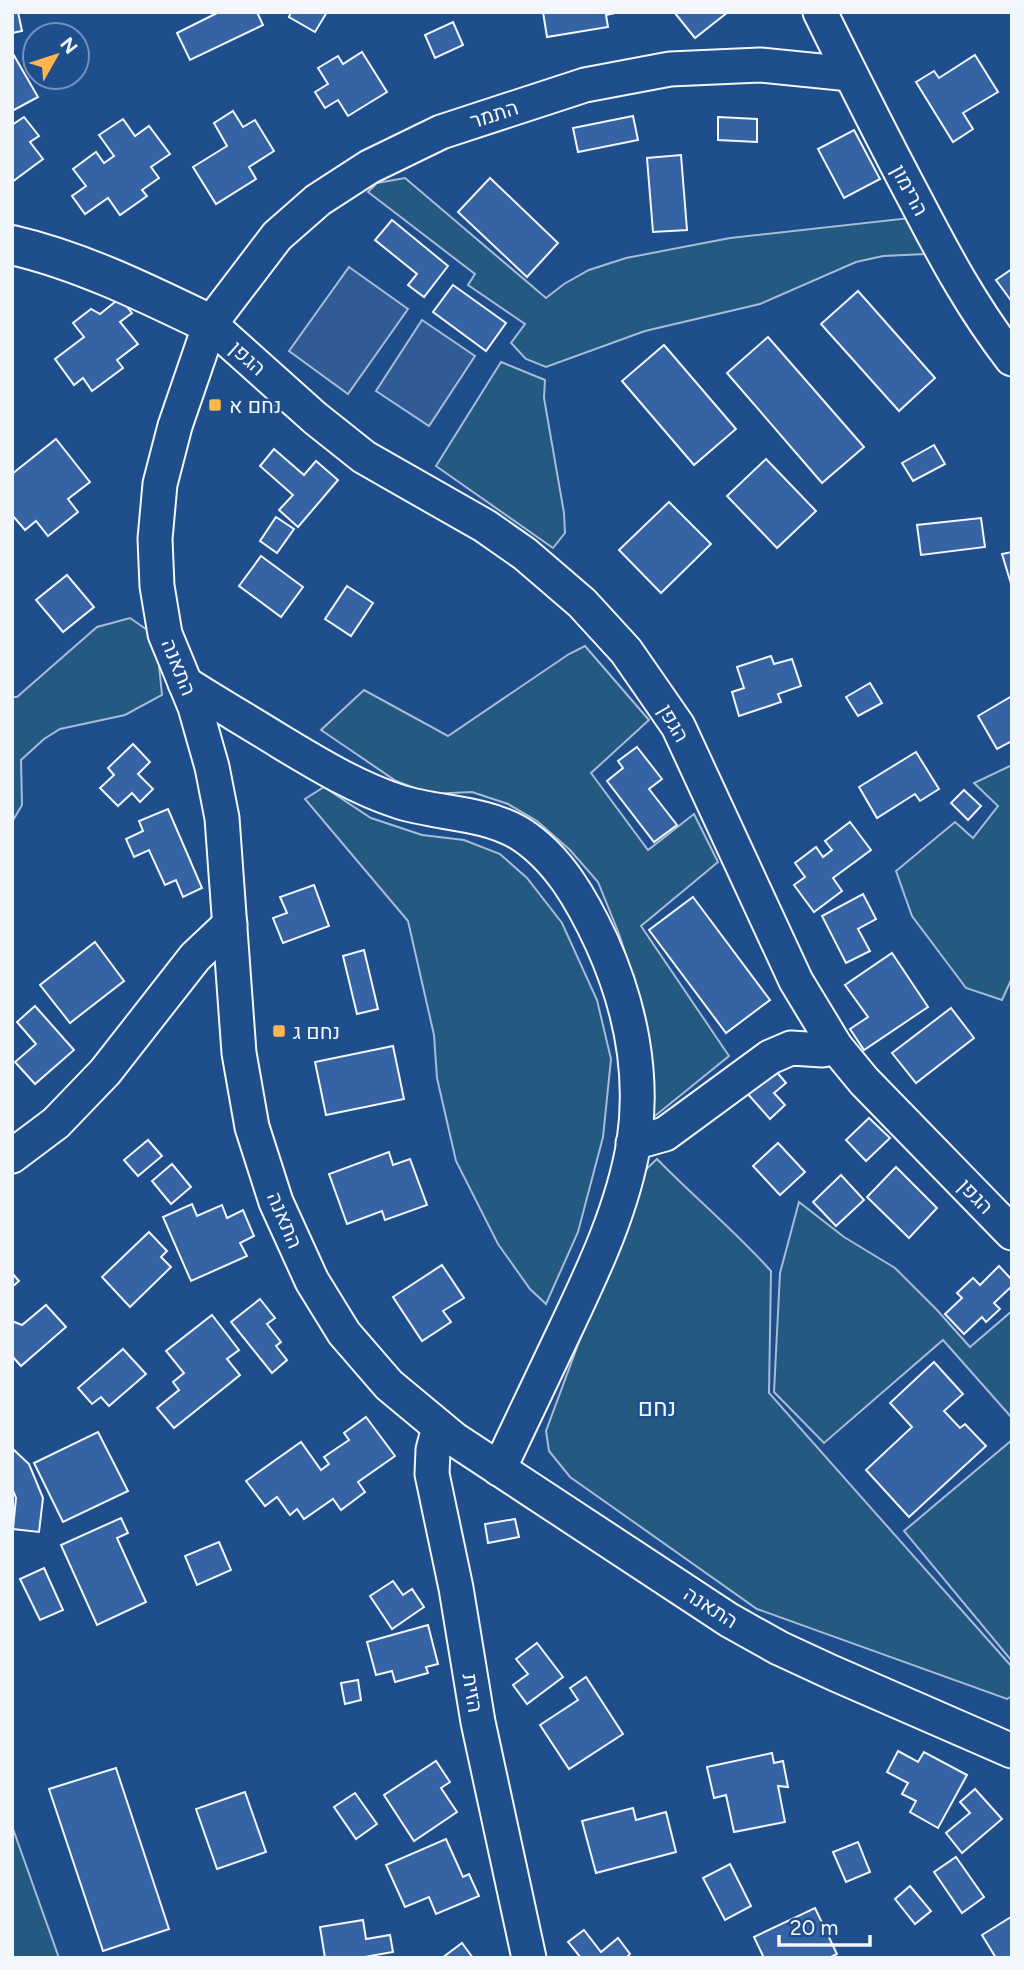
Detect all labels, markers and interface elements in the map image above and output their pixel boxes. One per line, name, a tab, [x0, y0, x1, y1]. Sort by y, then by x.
north arrow	[21, 21, 91, 91]
text: N	[55, 33, 82, 59]
street label: התמר	[467, 95, 521, 133]
street label: הרימון	[886, 160, 934, 220]
street label: הגפן	[225, 335, 271, 381]
place label: נחם א	[229, 393, 281, 418]
marker: נחם א	[207, 397, 223, 413]
street label: התאנה	[156, 635, 202, 699]
street label: הגפן	[653, 700, 695, 746]
place label: נחם ג	[293, 1019, 340, 1044]
marker: נחם ג	[271, 1023, 287, 1039]
street label: הגפן	[953, 1173, 999, 1219]
street label: התאנה	[262, 1188, 308, 1252]
district label: נחם	[638, 1393, 676, 1422]
street label: התאנה	[679, 1581, 743, 1633]
street label: הזית	[458, 1672, 488, 1714]
scale bar	[779, 1904, 870, 1948]
text: 20 m	[790, 1915, 838, 1940]

